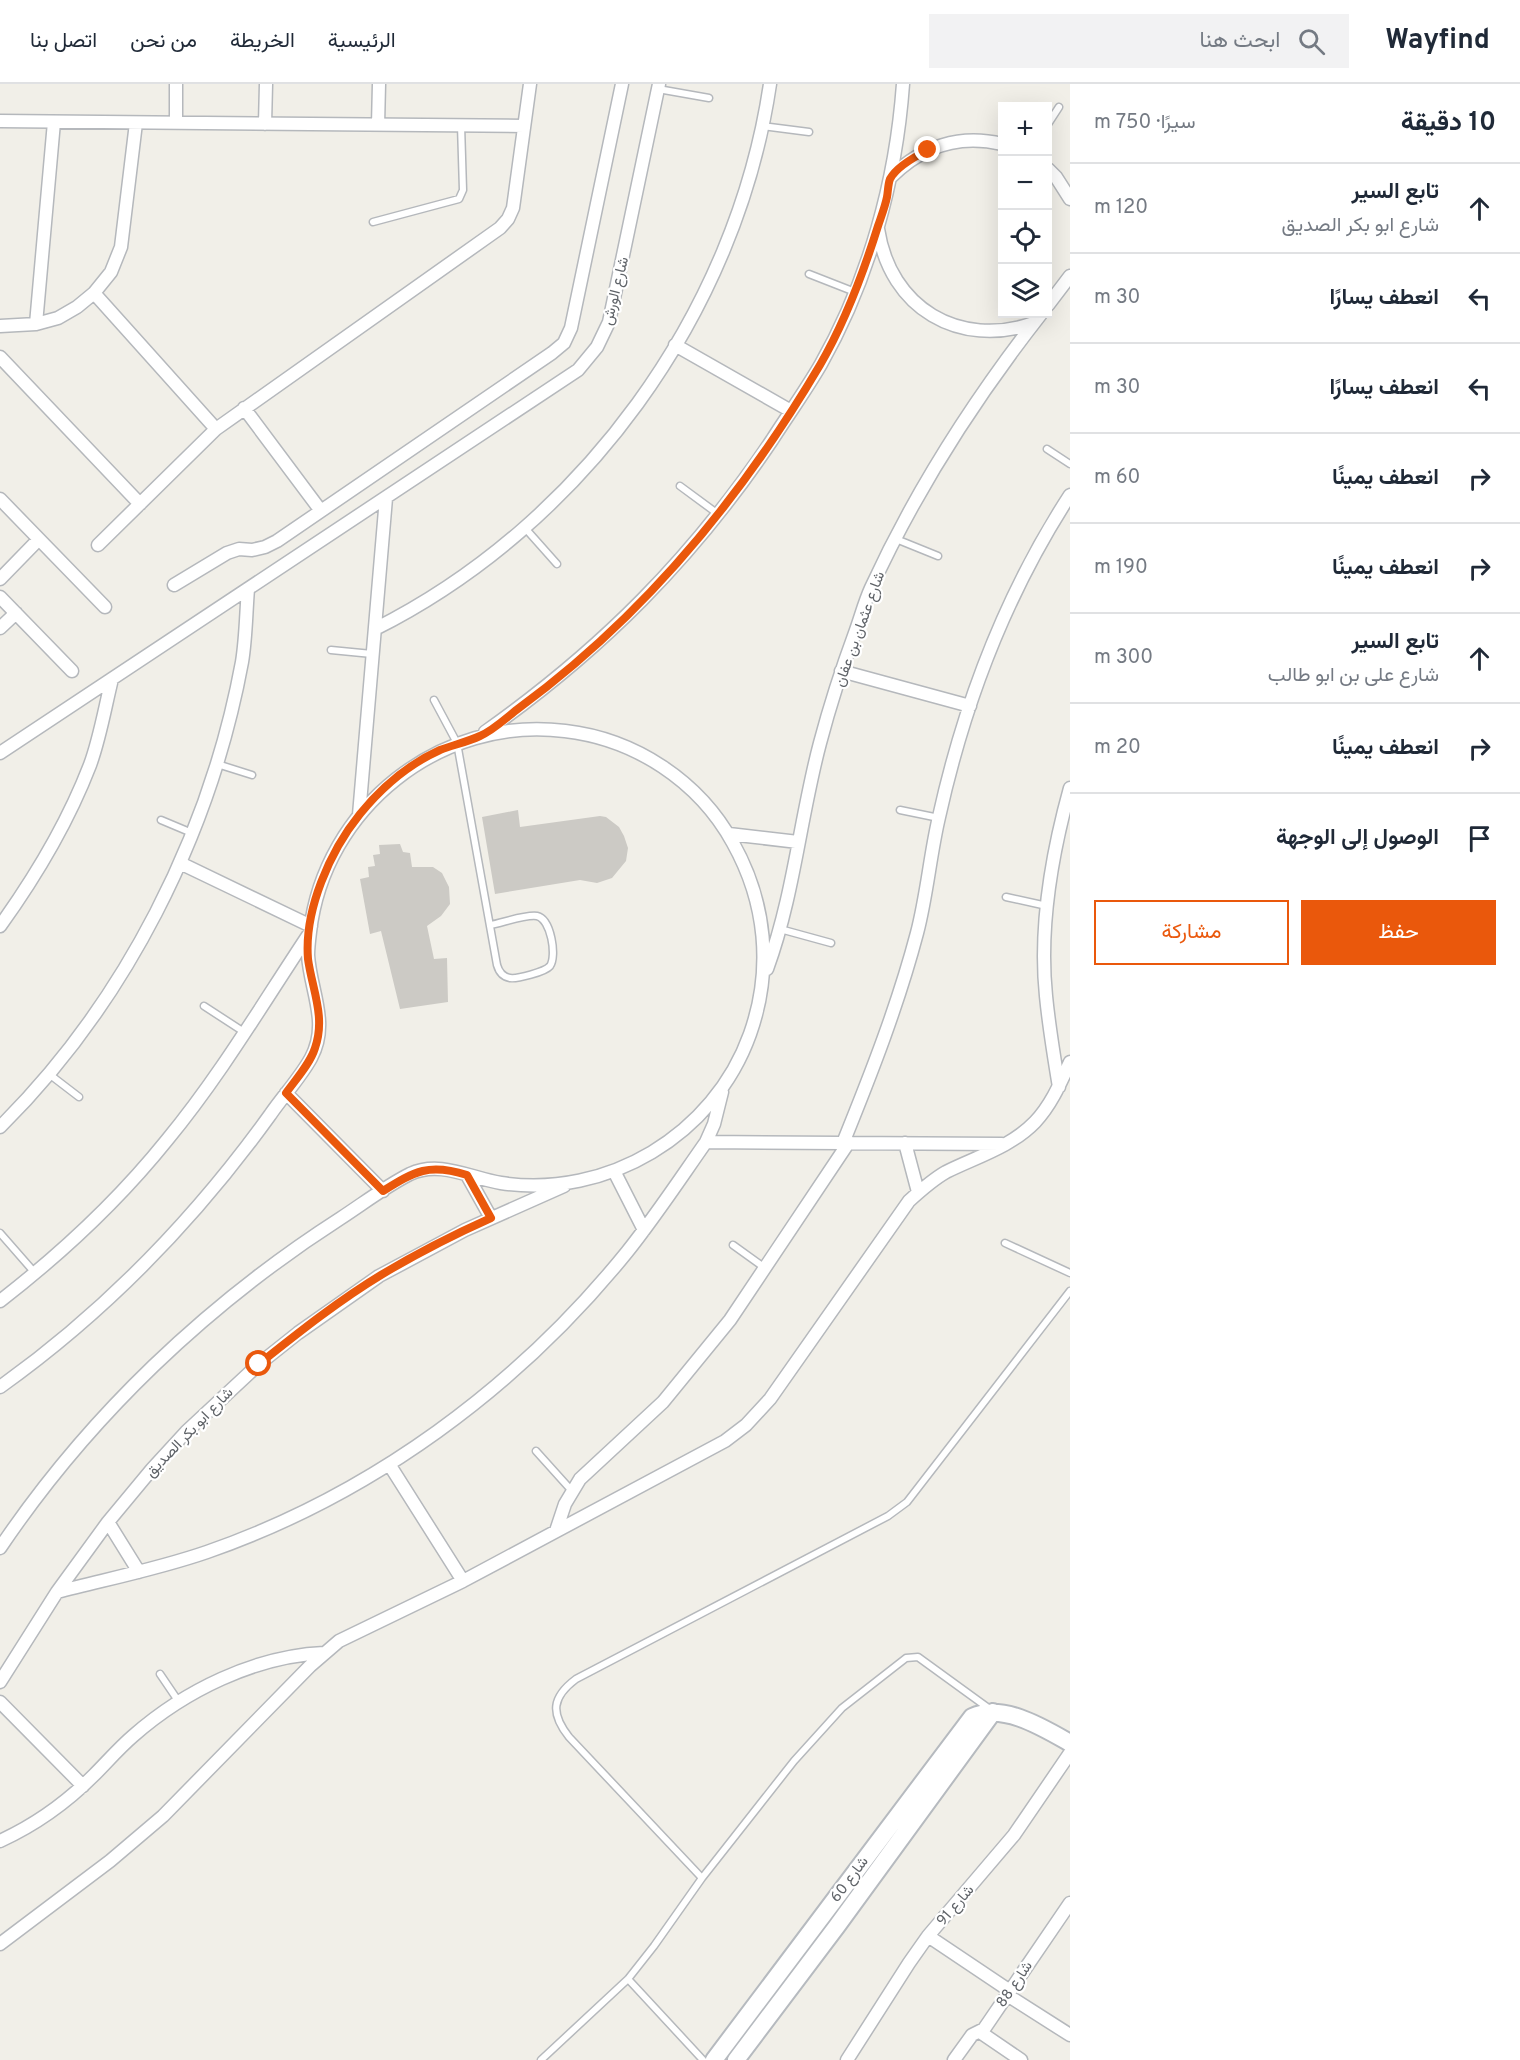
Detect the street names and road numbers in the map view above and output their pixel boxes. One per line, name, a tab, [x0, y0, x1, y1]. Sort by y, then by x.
street label: شارع الورش	[599, 255, 634, 328]
street label: شارع عثمان بن عفان	[831, 569, 890, 690]
street label: شارع ابو بكر الصديق	[142, 1384, 238, 1482]
street label: شارع 60	[827, 1853, 874, 1907]
street label: شارع 91	[933, 1881, 979, 1930]
street label: شارع 88	[993, 1958, 1038, 2012]

